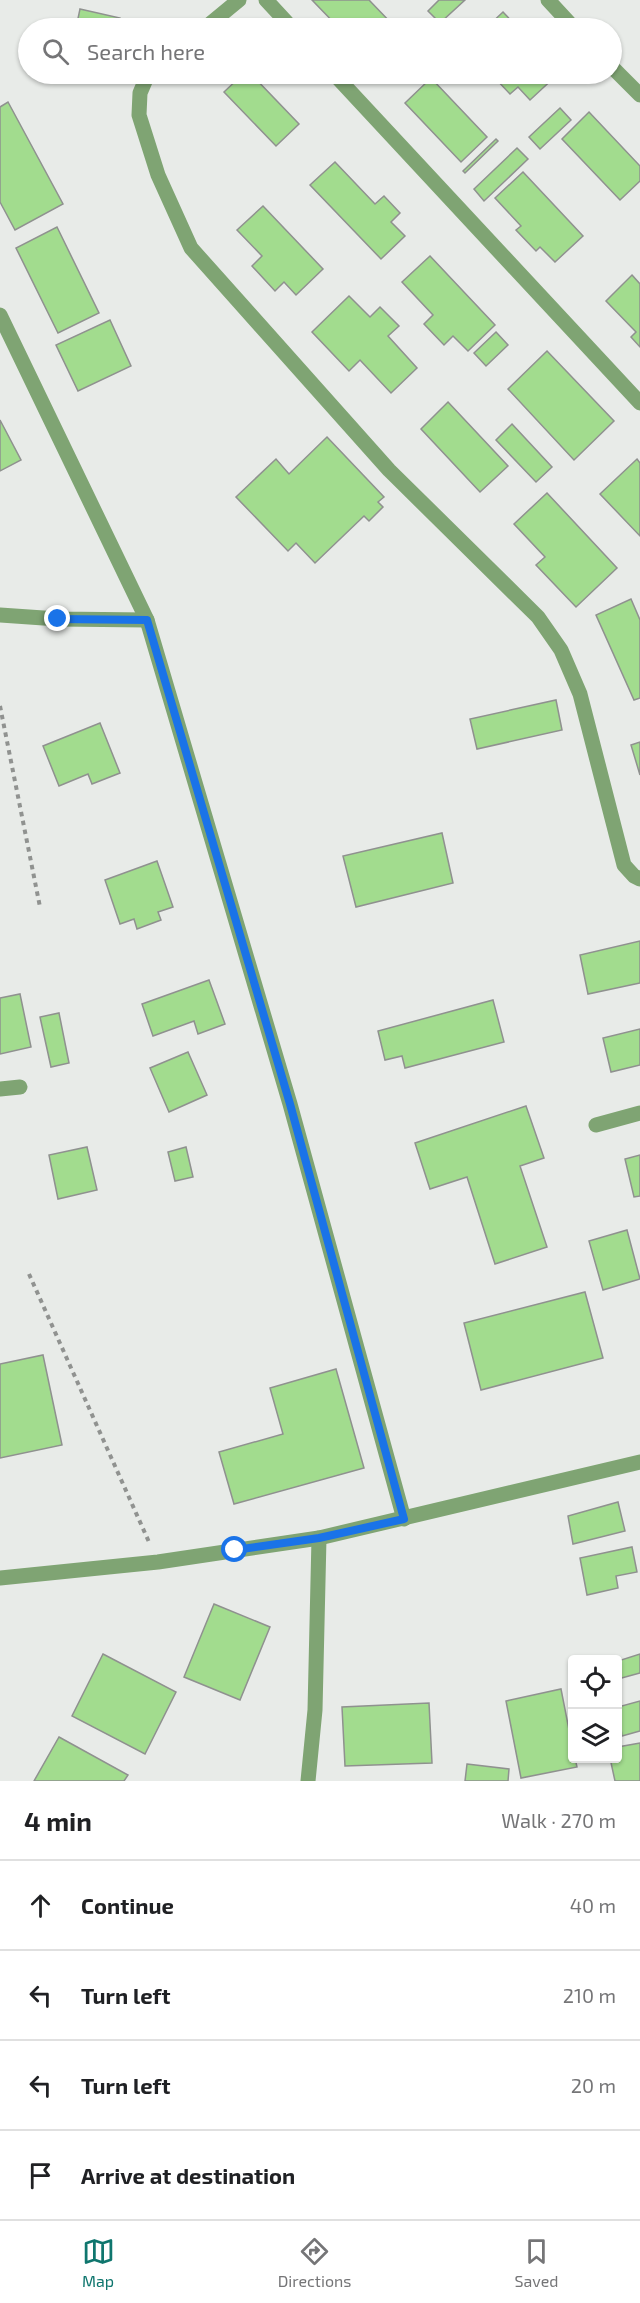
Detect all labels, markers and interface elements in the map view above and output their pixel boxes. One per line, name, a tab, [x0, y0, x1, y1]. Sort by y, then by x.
search box	[18, 18, 622, 84]
icon: search	[39, 35, 72, 68]
text: Search here	[87, 38, 205, 64]
route end	[44, 605, 70, 631]
route start	[221, 1536, 247, 1562]
map controls	[568, 1655, 622, 1763]
button: locate	[568, 1655, 622, 1709]
button: layers	[568, 1709, 622, 1763]
text: 4 min	[24, 1805, 92, 1836]
text: Walk · 270 m	[501, 1808, 616, 1832]
icon: ahead	[24, 1889, 57, 1922]
text: Continue	[81, 1892, 174, 1918]
text: 40 m	[570, 1893, 616, 1917]
icon: left	[24, 1979, 57, 2012]
text: Turn left	[81, 1982, 170, 2008]
text: 210 m	[563, 1983, 616, 2007]
icon: left	[24, 2069, 57, 2102]
text: Turn left	[81, 2072, 170, 2098]
text: 20 m	[571, 2073, 616, 2097]
icon: arrive	[24, 2159, 57, 2192]
text: Arrive at destination	[81, 2162, 295, 2188]
tab: Map	[82, 2235, 115, 2290]
tab: Directions	[278, 2235, 351, 2290]
tab: Saved	[515, 2235, 558, 2290]

